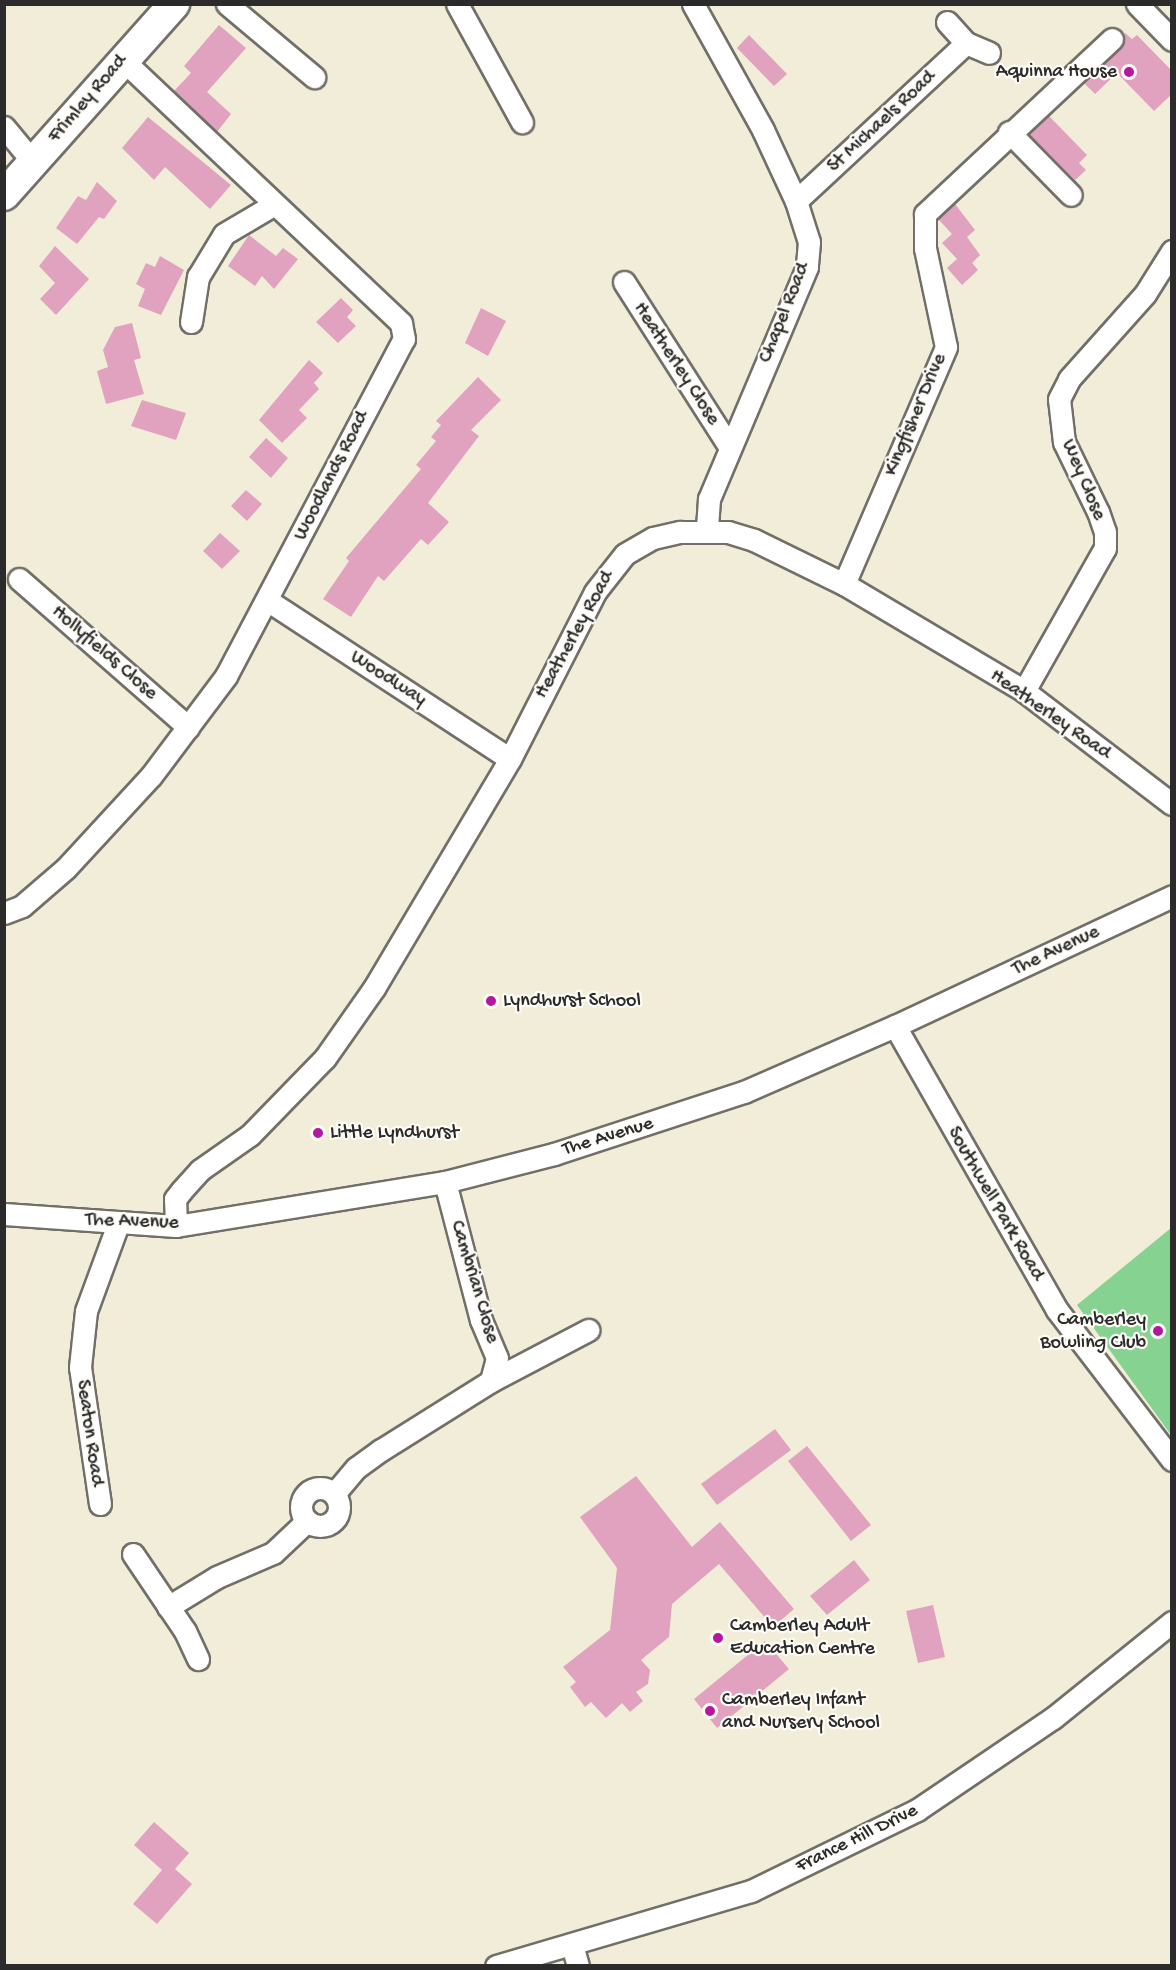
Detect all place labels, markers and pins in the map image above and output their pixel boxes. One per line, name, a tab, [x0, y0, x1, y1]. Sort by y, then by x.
place label: Aquinna House	[996, 60, 1117, 84]
marker: Aquinna House	[1122, 65, 1136, 79]
place label: Lyndhurst School	[503, 989, 641, 1013]
marker: Lyndhurst School	[484, 994, 498, 1008]
place label: Little Lyndhurst	[330, 1121, 459, 1145]
marker: Little Lyndhurst	[311, 1126, 325, 1140]
place label: Camberley Bowling Club	[1040, 1308, 1146, 1355]
marker: Camberley Bowling Club	[1151, 1324, 1165, 1338]
place label: Camberley Adult Education Centre	[730, 1614, 875, 1661]
marker: Camberley Adult Education Centre	[711, 1631, 725, 1645]
place label: Camberley Infant and Nursery School	[722, 1688, 880, 1735]
marker: Camberley Infant and Nursery School	[703, 1704, 717, 1718]

